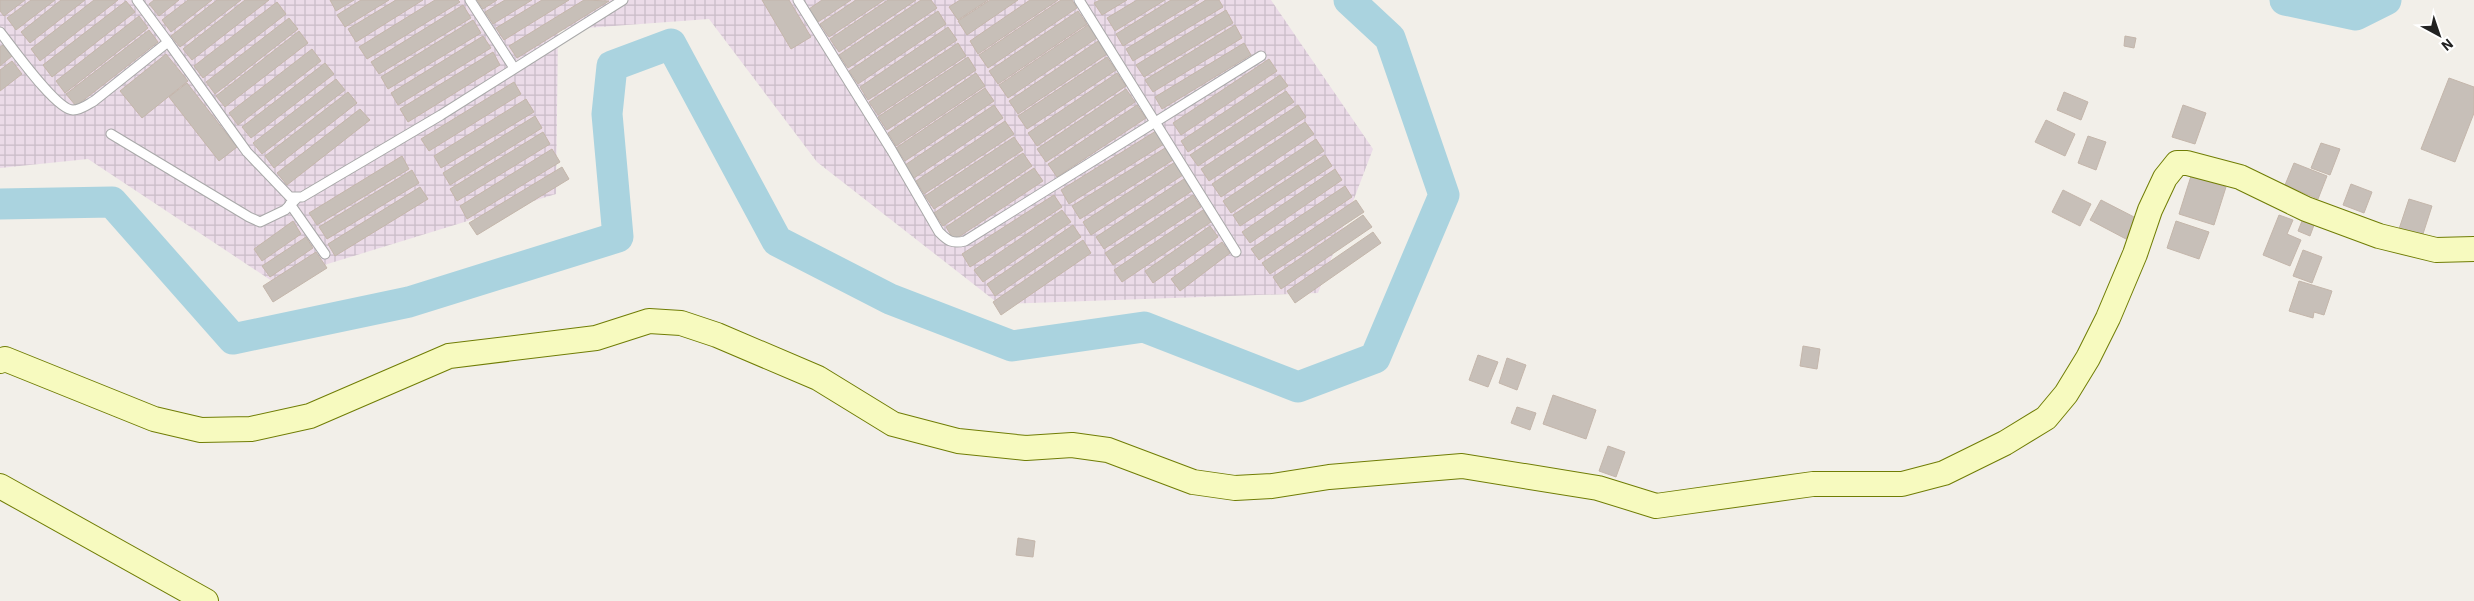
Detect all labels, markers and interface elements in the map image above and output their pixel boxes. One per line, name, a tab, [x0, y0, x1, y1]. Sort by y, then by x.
north arrow	[2414, 10, 2464, 60]
text: N	[2438, 35, 2457, 55]

